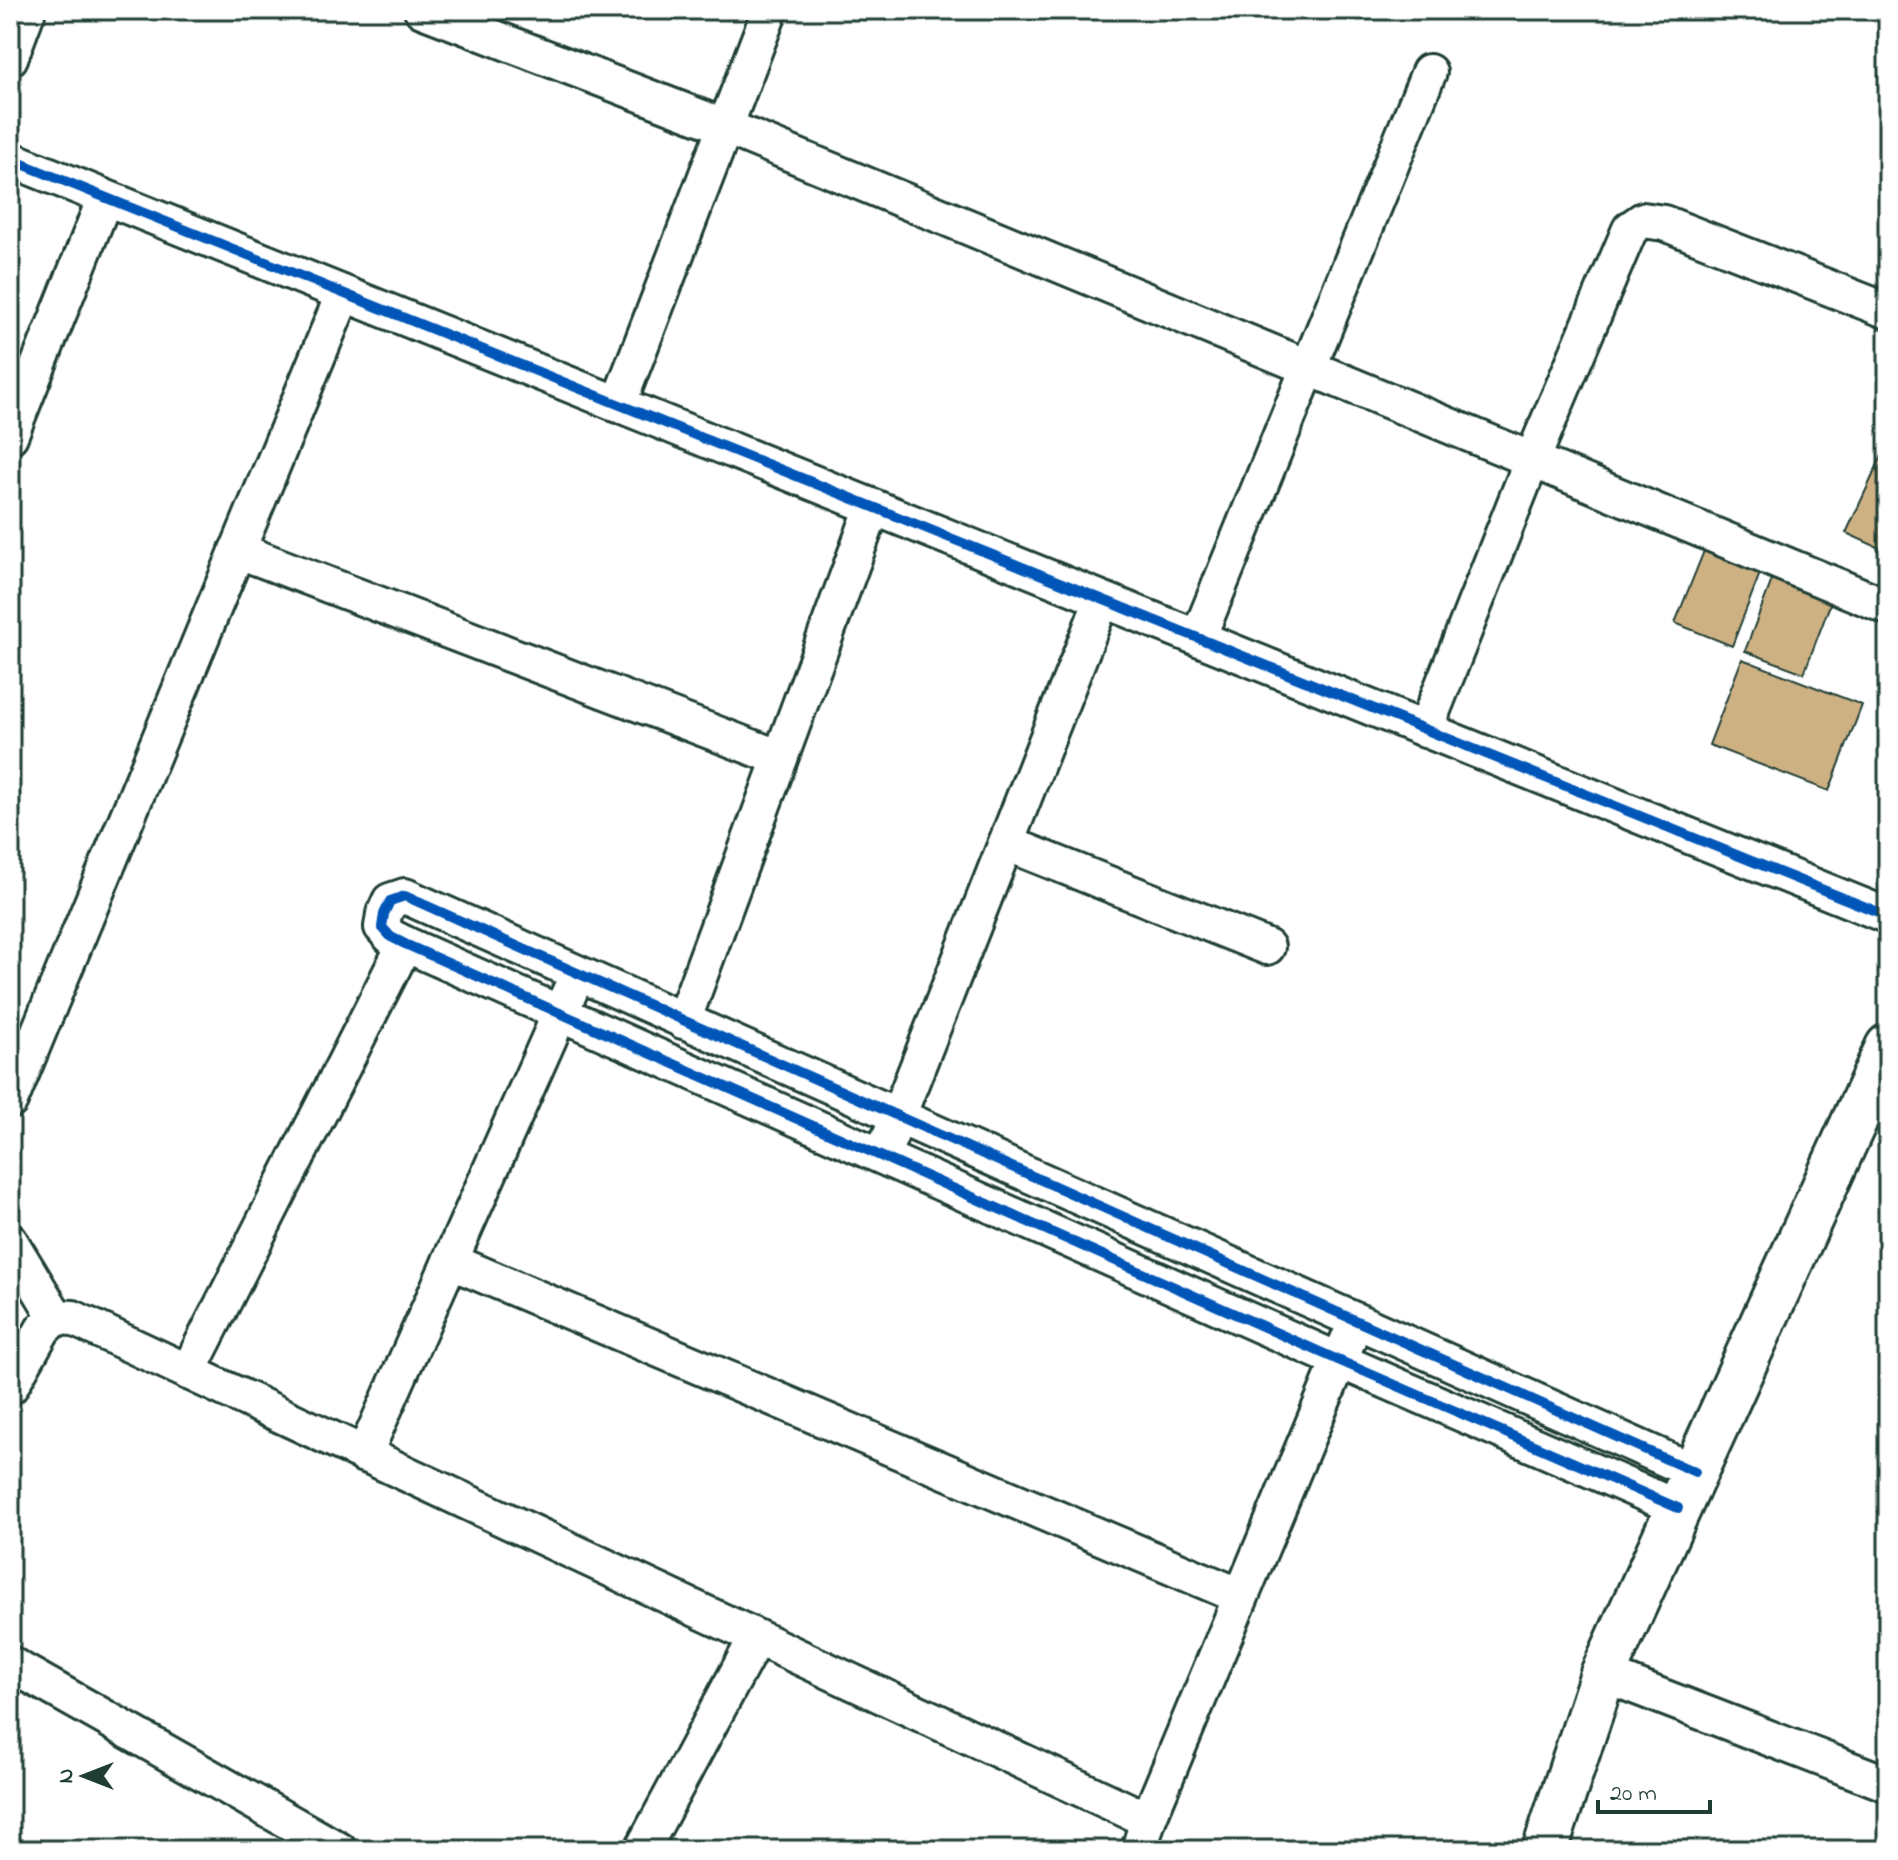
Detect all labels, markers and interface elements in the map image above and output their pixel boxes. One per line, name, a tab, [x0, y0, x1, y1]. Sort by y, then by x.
north arrow	[44, 1736, 124, 1816]
scale bar	[1598, 1764, 1710, 1814]
text: N	[51, 1769, 83, 1783]
text: 20 m	[1610, 1777, 1657, 1812]

